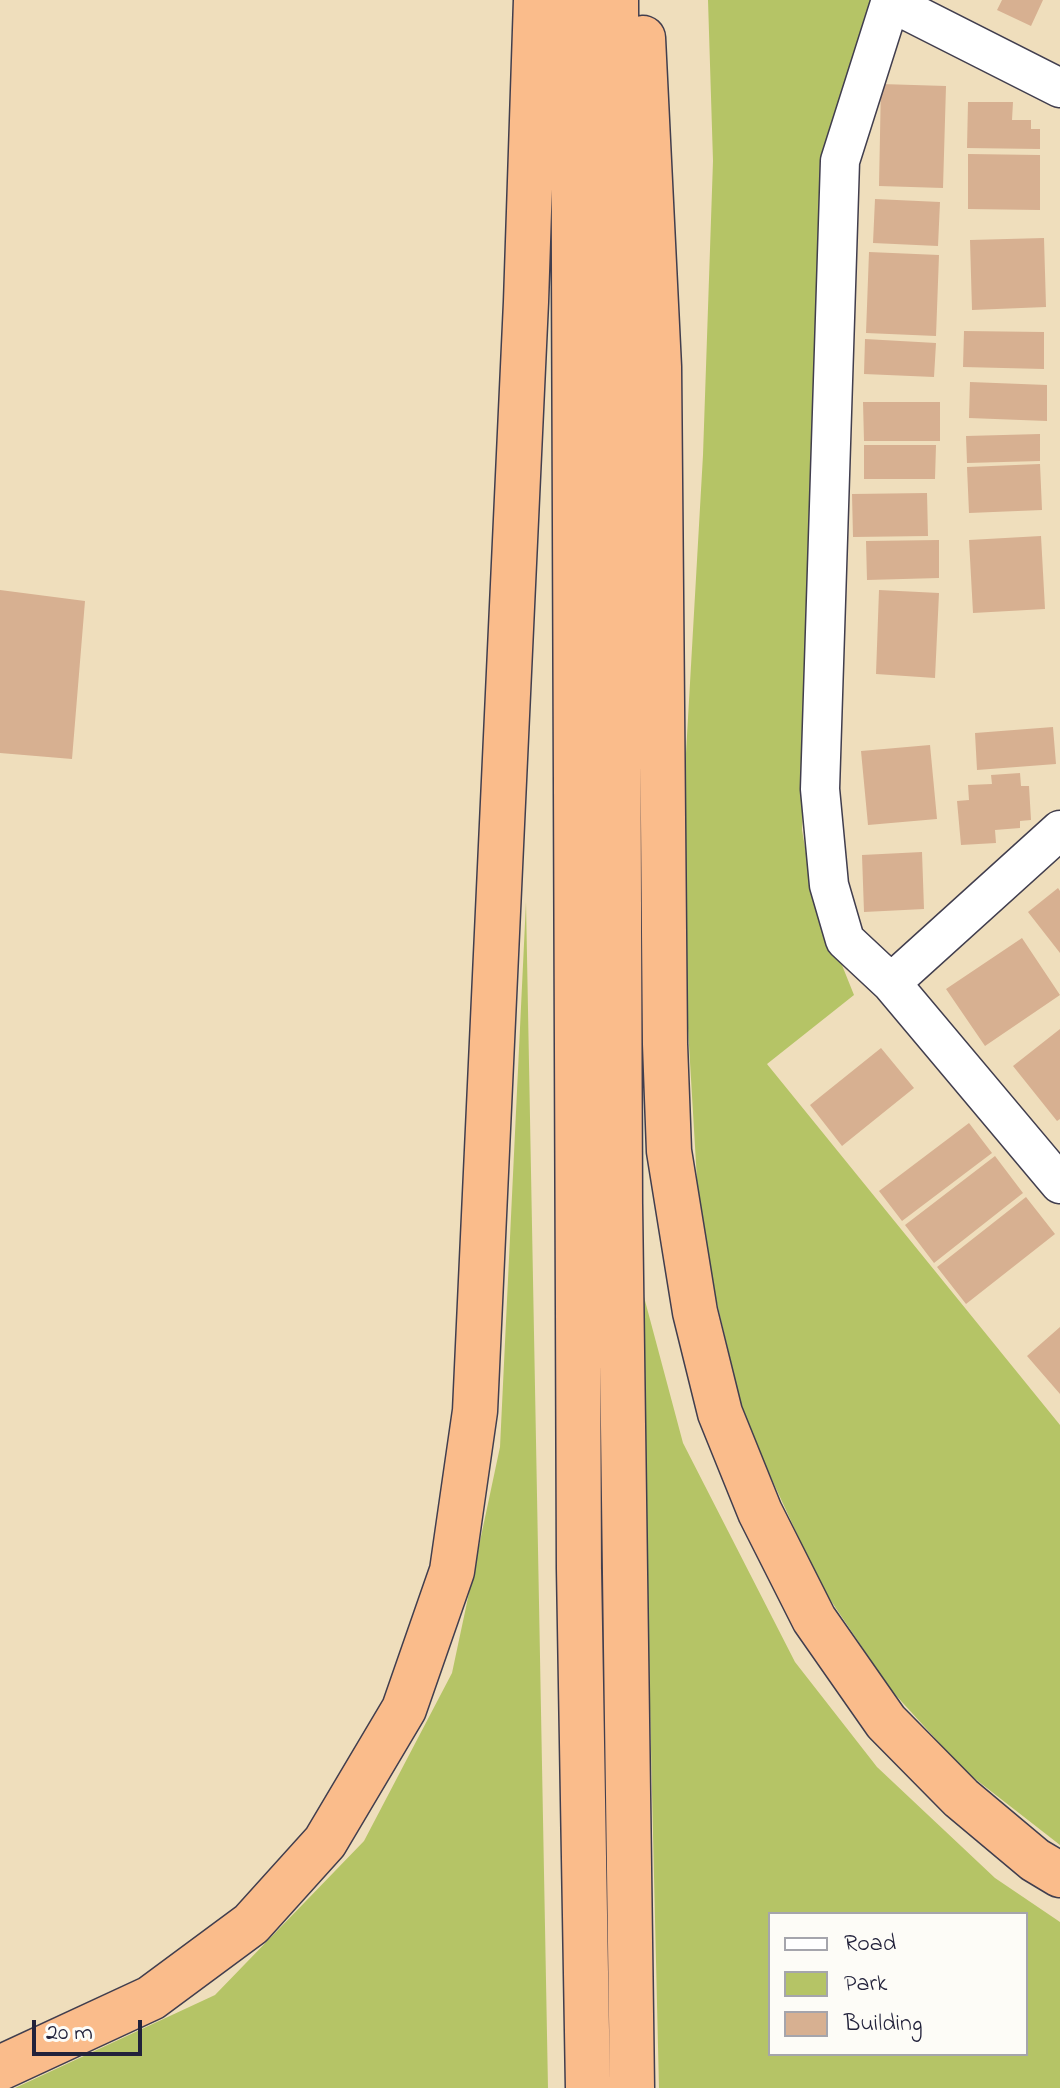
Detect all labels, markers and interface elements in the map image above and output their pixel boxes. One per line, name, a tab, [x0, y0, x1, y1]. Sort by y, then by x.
legend	[768, 1912, 1028, 2056]
text: Road	[844, 1927, 896, 1962]
text: Park	[844, 1967, 887, 2002]
scale bar	[36, 2004, 146, 2054]
text: Building	[844, 2007, 923, 2042]
text: 20 m	[46, 2016, 93, 2051]

